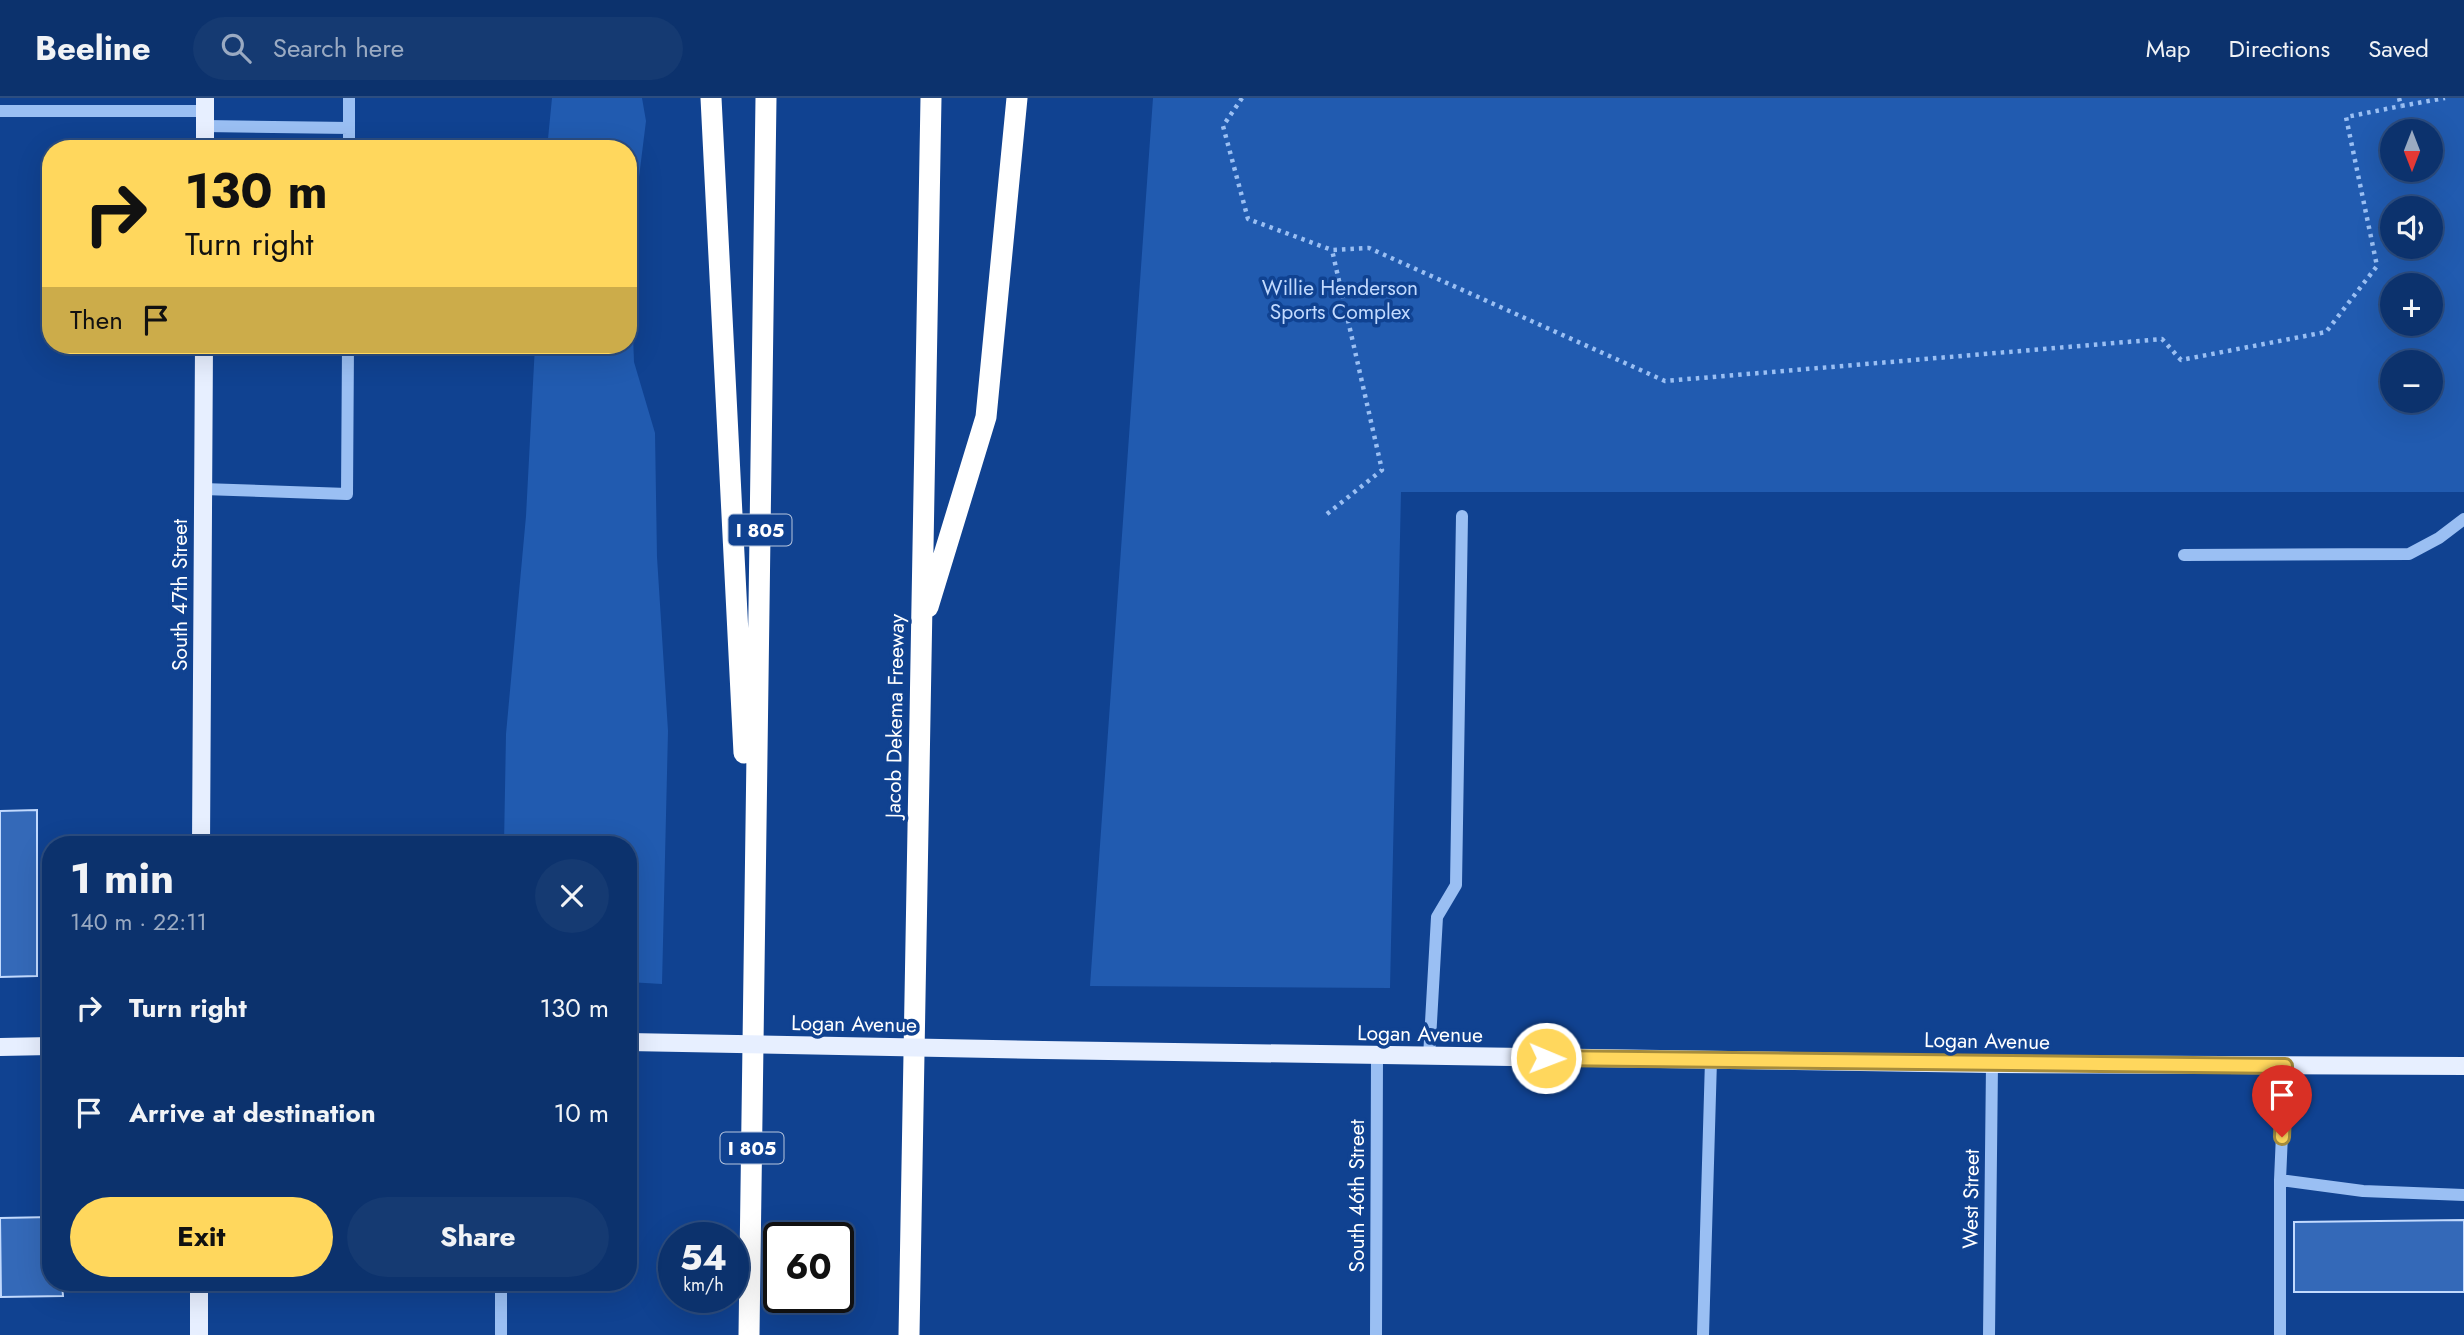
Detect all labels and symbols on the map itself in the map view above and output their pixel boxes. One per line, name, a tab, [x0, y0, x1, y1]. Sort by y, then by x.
north arrow	[2380, 119, 2443, 182]
park label: Willie Henderson Sports Complex	[1262, 273, 1418, 327]
road number: I 805	[728, 514, 792, 546]
street label: South 47th Street	[165, 519, 195, 671]
street label: Jacob Dekema Freeway	[878, 613, 912, 821]
street label: Logan Avenue	[791, 1008, 917, 1040]
street label: Logan Avenue	[1357, 1018, 1483, 1050]
position arrow	[1509, 1021, 1583, 1095]
street label: Logan Avenue	[1924, 1025, 2050, 1057]
pin	[2252, 1065, 2312, 1137]
street label: South 46th Street	[1342, 1119, 1372, 1273]
road number: I 805	[720, 1132, 784, 1164]
street label: West Street	[1955, 1149, 1987, 1249]
speed limit sign: 60	[763, 1222, 854, 1313]

